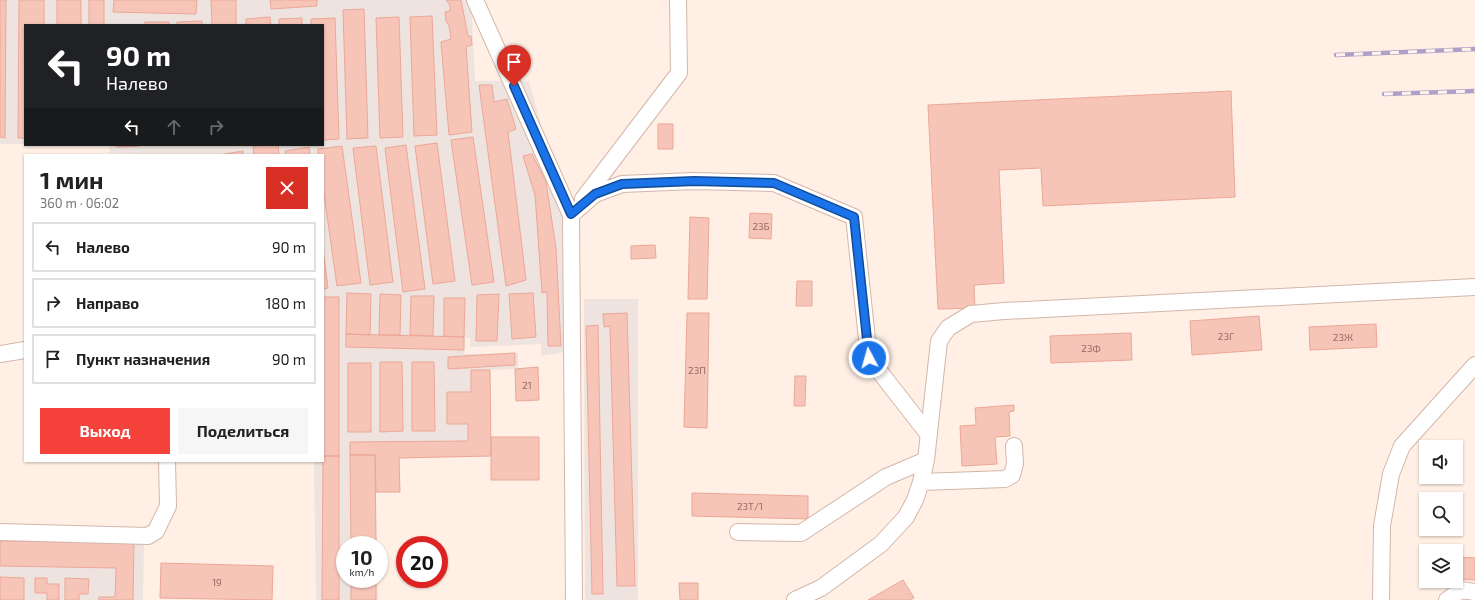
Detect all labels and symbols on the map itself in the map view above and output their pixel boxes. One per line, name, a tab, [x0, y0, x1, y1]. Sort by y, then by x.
pin	[497, 45, 531, 86]
house number: 23Б	[752, 220, 770, 232]
house number: 23Г	[1218, 330, 1234, 342]
house number: 23Ж	[1333, 331, 1353, 343]
position arrow	[848, 337, 890, 379]
house number: 23Ф	[1081, 342, 1101, 354]
house number: 23П	[688, 364, 706, 376]
house number: 21	[522, 379, 532, 391]
house number: 23Т/1	[737, 500, 763, 512]
speed limit sign: 20	[396, 536, 448, 588]
house number: 19	[212, 576, 222, 588]

